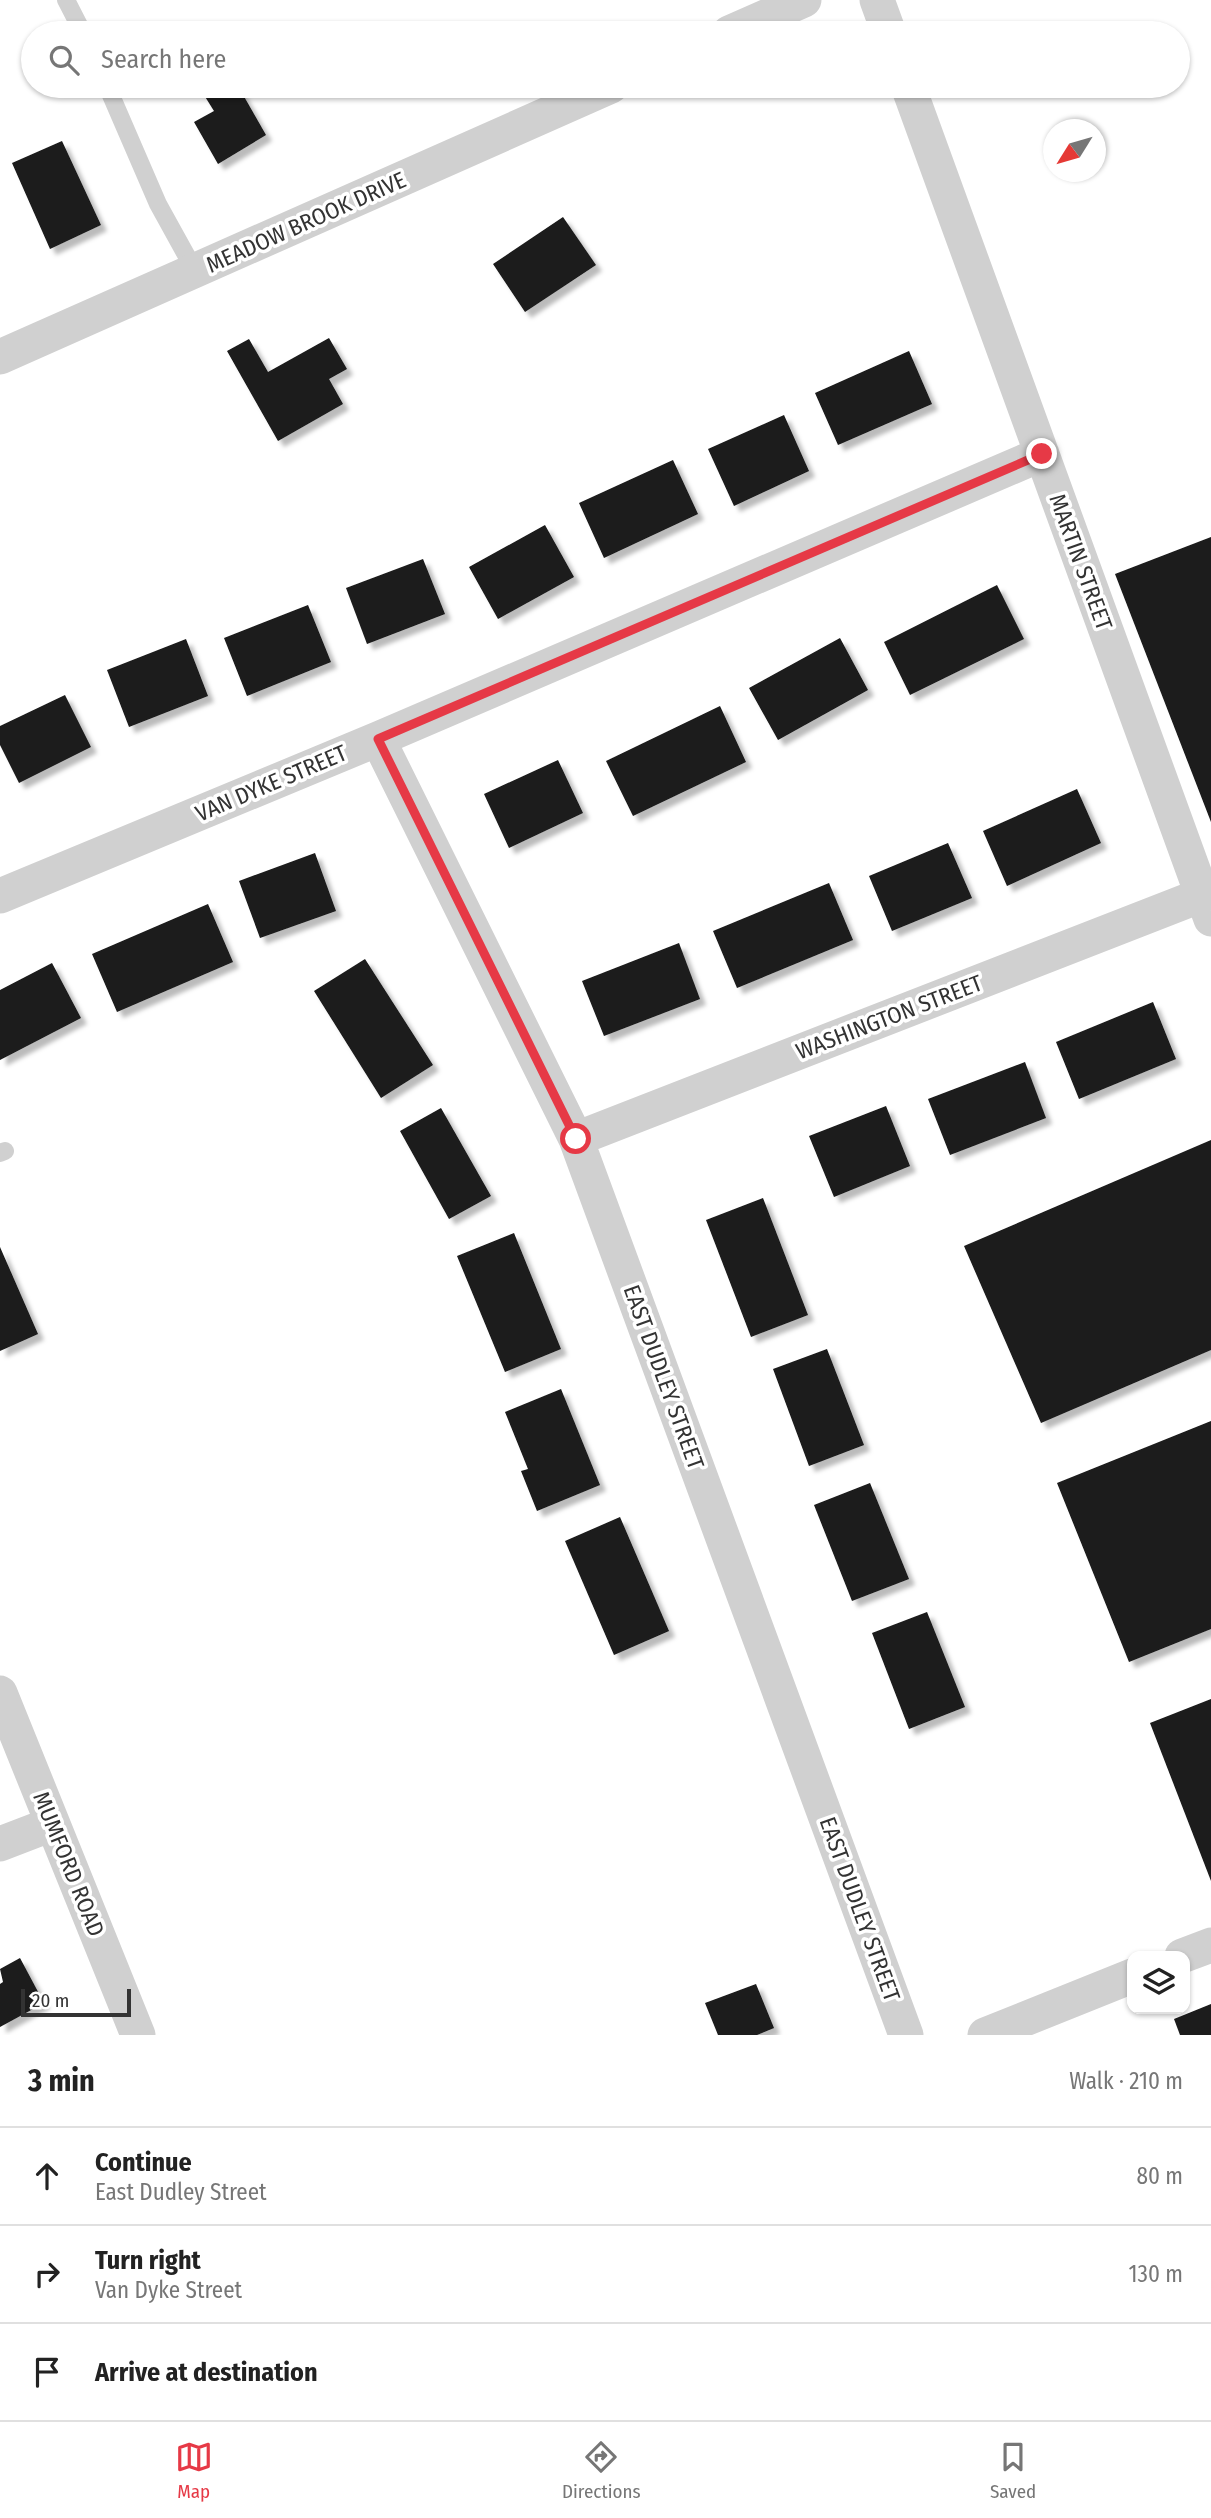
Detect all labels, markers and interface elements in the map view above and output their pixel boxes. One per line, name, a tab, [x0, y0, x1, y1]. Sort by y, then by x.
search box	[21, 21, 1190, 98]
icon: search	[45, 41, 83, 79]
text: Search here	[101, 44, 226, 75]
north arrow	[1043, 119, 1106, 182]
street label: MEADOW BROOK DRIVE	[202, 165, 410, 279]
route end	[1026, 438, 1057, 469]
street label: MARTIN STREET	[1043, 490, 1119, 634]
street label: VAN DYKE STREET	[191, 738, 351, 827]
street label: WASHINGTON STREET	[792, 968, 986, 1065]
route start	[560, 1123, 591, 1154]
street label: EAST DUDLEY STREET	[618, 1281, 710, 1473]
street label: MUMFORD ROAD	[27, 1788, 111, 1940]
street label: EAST DUDLEY STREET	[814, 1813, 906, 2005]
map controls	[1127, 1951, 1190, 2014]
button: layers	[1127, 1951, 1190, 2014]
scale bar	[21, 1986, 131, 2018]
text: 20 m	[32, 1989, 69, 2012]
text: 3 min	[28, 2063, 95, 2099]
text: Walk · 210 m	[1069, 2067, 1183, 2095]
text: Continue	[95, 2147, 192, 2178]
icon: ahead	[28, 2157, 66, 2195]
text: 80 m	[1136, 2162, 1183, 2190]
text: East Dudley Street	[95, 2178, 267, 2206]
text: Turn right	[95, 2245, 201, 2276]
icon: right	[28, 2255, 66, 2293]
text: 130 m	[1129, 2260, 1183, 2288]
text: Van Dyke Street	[95, 2276, 242, 2304]
icon: arrive	[28, 2353, 66, 2391]
text: Arrive at destination	[95, 2357, 318, 2388]
tab: Map	[175, 2438, 213, 2503]
tab: Directions	[562, 2438, 641, 2503]
tab: Saved	[990, 2438, 1036, 2503]

